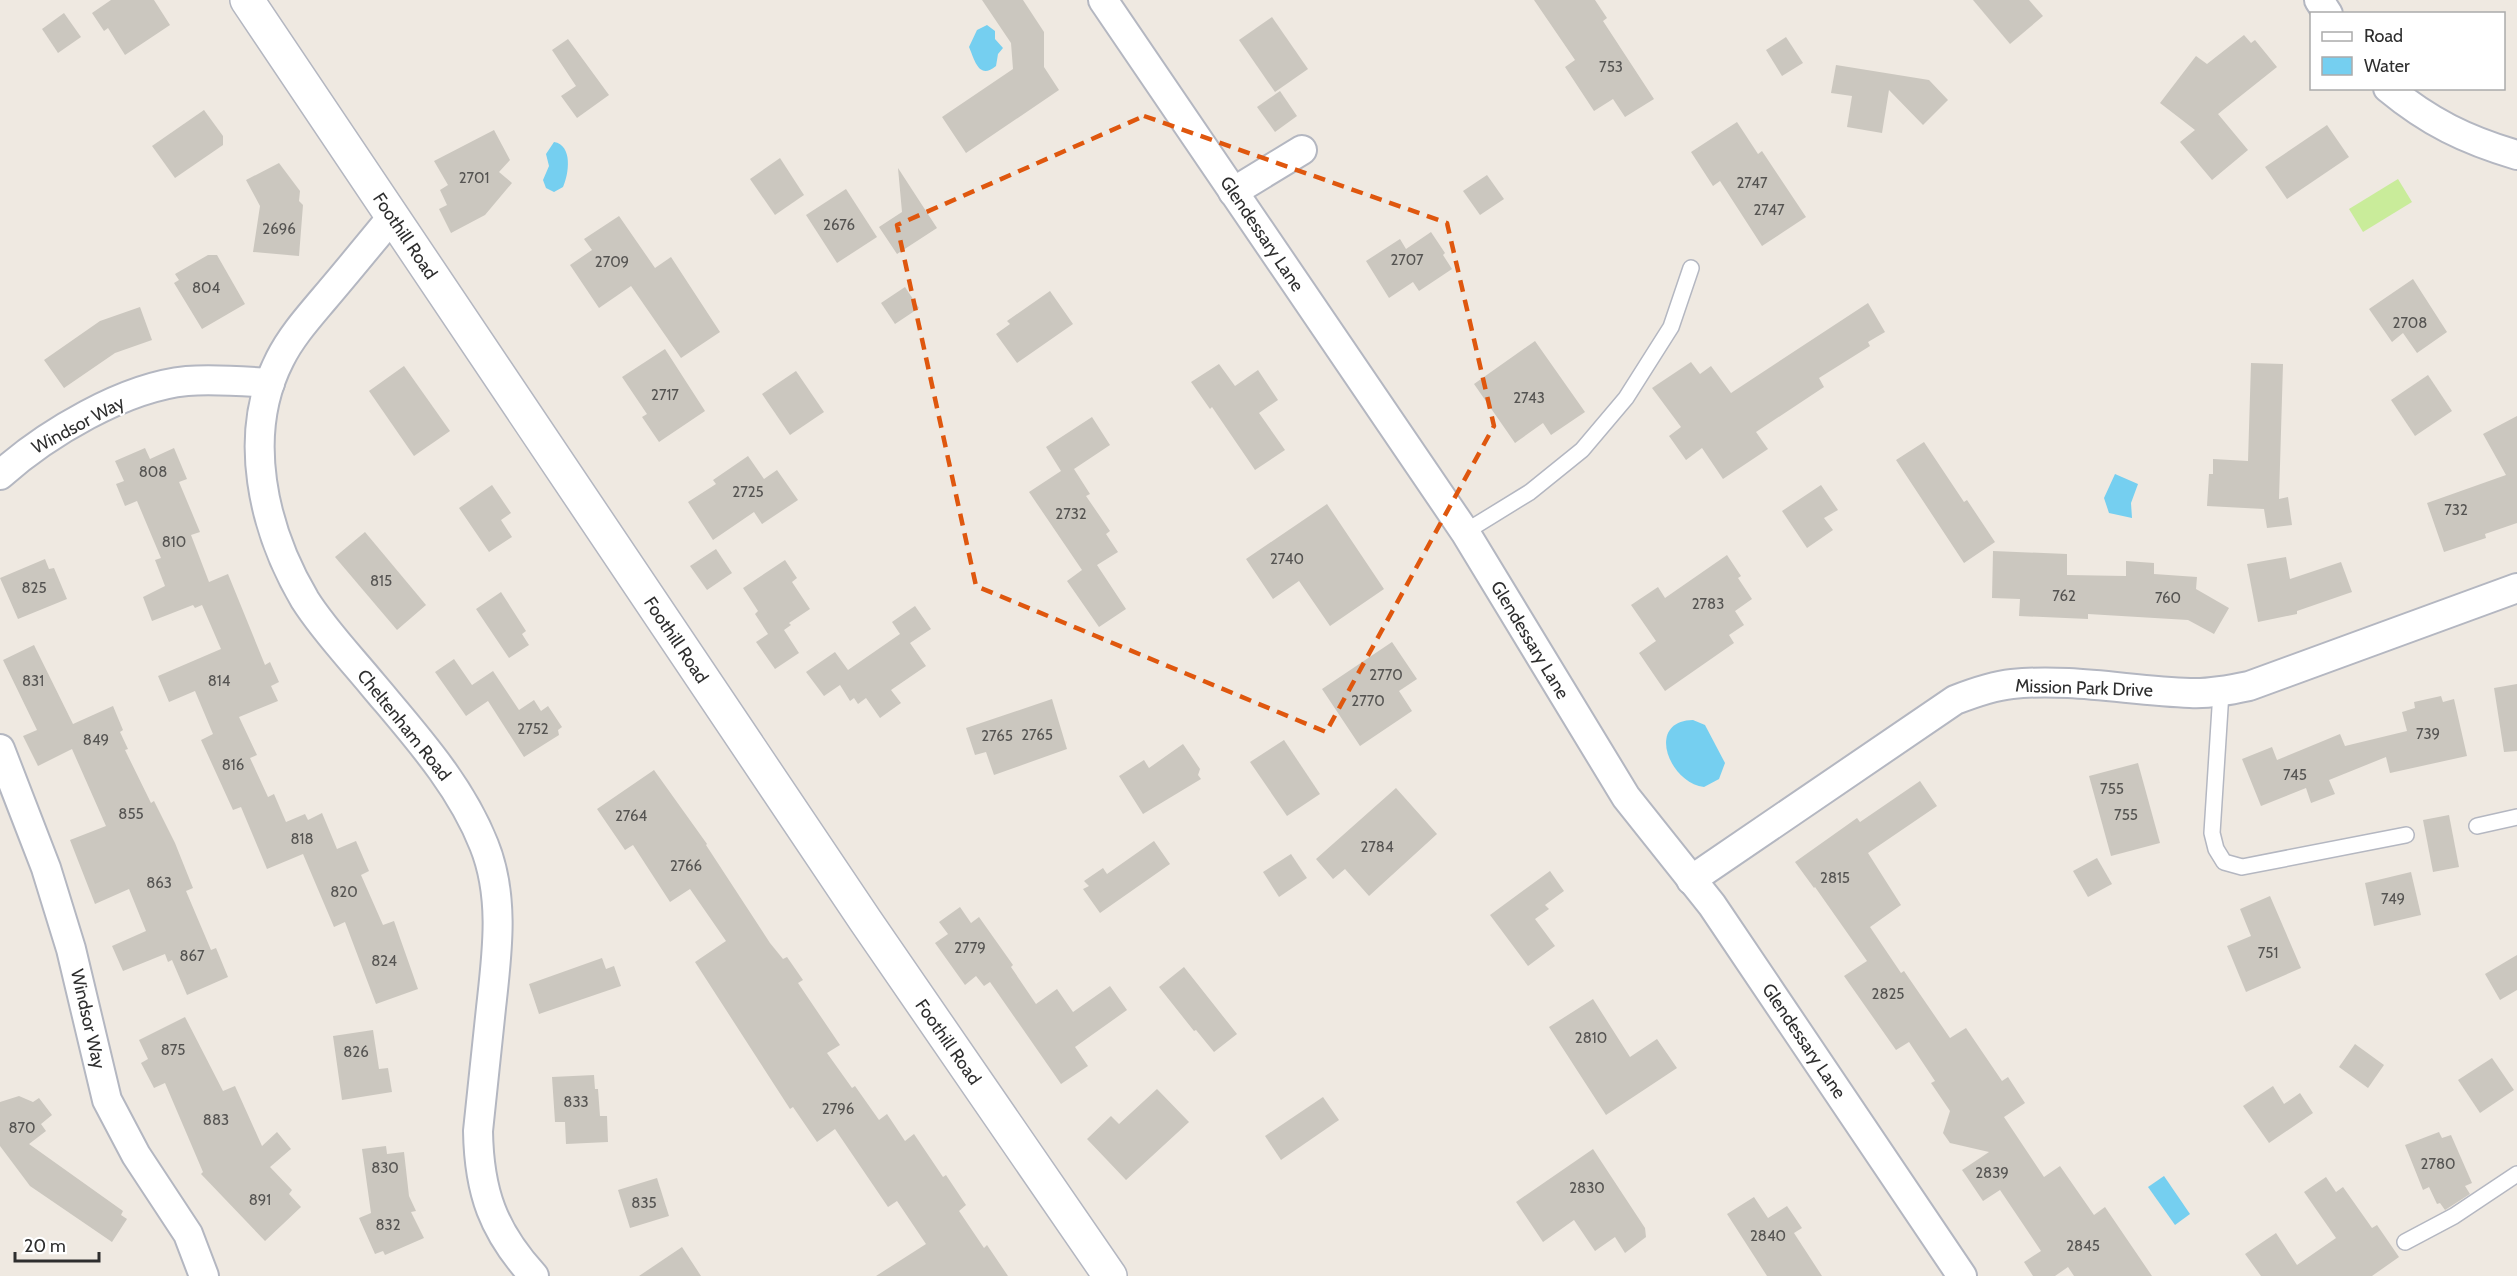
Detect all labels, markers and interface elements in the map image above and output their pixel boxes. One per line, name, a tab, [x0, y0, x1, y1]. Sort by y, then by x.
legend	[2310, 12, 2505, 90]
text: Road	[2364, 25, 2403, 47]
text: Water	[2364, 55, 2410, 77]
house number: 753	[1599, 58, 1623, 76]
house number: 2701	[459, 169, 489, 187]
street label: Glendessary Lane	[1215, 172, 1309, 296]
house number: 2747	[1736, 174, 1768, 192]
street label: Foothill Road	[368, 189, 442, 283]
house number: 2747	[1753, 201, 1785, 219]
house number: 2676	[823, 216, 855, 234]
house number: 2696	[262, 220, 296, 238]
house number: 2707	[1390, 251, 1424, 269]
house number: 2709	[595, 253, 629, 271]
house number: 804	[192, 279, 220, 297]
house number: 2708	[2393, 314, 2427, 332]
house number: 2717	[651, 386, 679, 404]
house number: 2743	[1513, 389, 1545, 407]
street label: Windsor Way	[28, 391, 128, 459]
house number: 808	[139, 463, 167, 481]
house number: 2725	[732, 483, 764, 501]
house number: 732	[2444, 501, 2468, 519]
house number: 2732	[1055, 505, 1087, 523]
house number: 810	[162, 533, 186, 551]
house number: 2740	[1270, 550, 1304, 568]
house number: 815	[370, 572, 392, 590]
street label: Glendessary Lane	[1486, 577, 1574, 703]
house number: 825	[21, 579, 47, 597]
house number: 762	[2052, 587, 2076, 605]
house number: 760	[2155, 589, 2181, 607]
street label: Foothill Road	[639, 593, 713, 687]
house number: 2783	[1692, 595, 1724, 613]
street label: Cheltenham Road	[352, 665, 456, 785]
house number: 2770	[1369, 666, 1403, 684]
house number: 831	[22, 672, 44, 690]
house number: 814	[208, 672, 231, 690]
street label: Mission Park Drive	[2015, 675, 2153, 701]
house number: 2770	[1351, 692, 1385, 710]
house number: 2752	[517, 720, 549, 738]
house number: 739	[2416, 725, 2440, 743]
house number: 2765	[1021, 726, 1053, 744]
house number: 2765	[981, 727, 1013, 745]
house number: 849	[83, 731, 109, 749]
house number: 816	[222, 756, 244, 774]
house number: 745	[2283, 766, 2307, 784]
house number: 755	[2100, 780, 2124, 798]
house number: 855	[118, 805, 144, 823]
house number: 755	[2114, 806, 2138, 824]
house number: 2764	[615, 807, 647, 825]
house number: 818	[290, 830, 314, 848]
house number: 2784	[1360, 838, 1394, 856]
house number: 2766	[670, 857, 702, 875]
house number: 2815	[1820, 869, 1850, 887]
house number: 863	[146, 874, 172, 892]
house number: 820	[330, 883, 358, 901]
house number: 749	[2381, 890, 2405, 908]
house number: 2779	[954, 939, 986, 957]
house number: 751	[2258, 944, 2278, 962]
house number: 867	[179, 947, 205, 965]
house number: 824	[371, 952, 397, 970]
street label: Windsor Way	[66, 967, 110, 1071]
street label: Glendessary Lane	[1757, 979, 1851, 1103]
house number: 2825	[1872, 985, 1904, 1003]
street label: Foothill Road	[910, 995, 986, 1089]
house number: 2810	[1575, 1029, 1607, 1047]
house number: 875	[161, 1041, 185, 1059]
house number: 826	[343, 1043, 369, 1061]
house number: 833	[563, 1093, 589, 1111]
house number: 2796	[822, 1100, 854, 1118]
house number: 883	[203, 1111, 229, 1129]
house number: 870	[9, 1119, 35, 1137]
house number: 2780	[2421, 1155, 2455, 1173]
house number: 830	[371, 1159, 399, 1177]
house number: 2839	[1975, 1164, 2009, 1182]
house number: 2830	[1569, 1179, 1605, 1197]
house number: 891	[249, 1191, 271, 1209]
house number: 835	[631, 1194, 657, 1212]
house number: 832	[375, 1216, 401, 1234]
scale bar	[15, 1225, 99, 1263]
house number: 2840	[1750, 1227, 1786, 1245]
text: 20 m	[24, 1235, 66, 1257]
house number: 2845	[2066, 1237, 2100, 1255]

